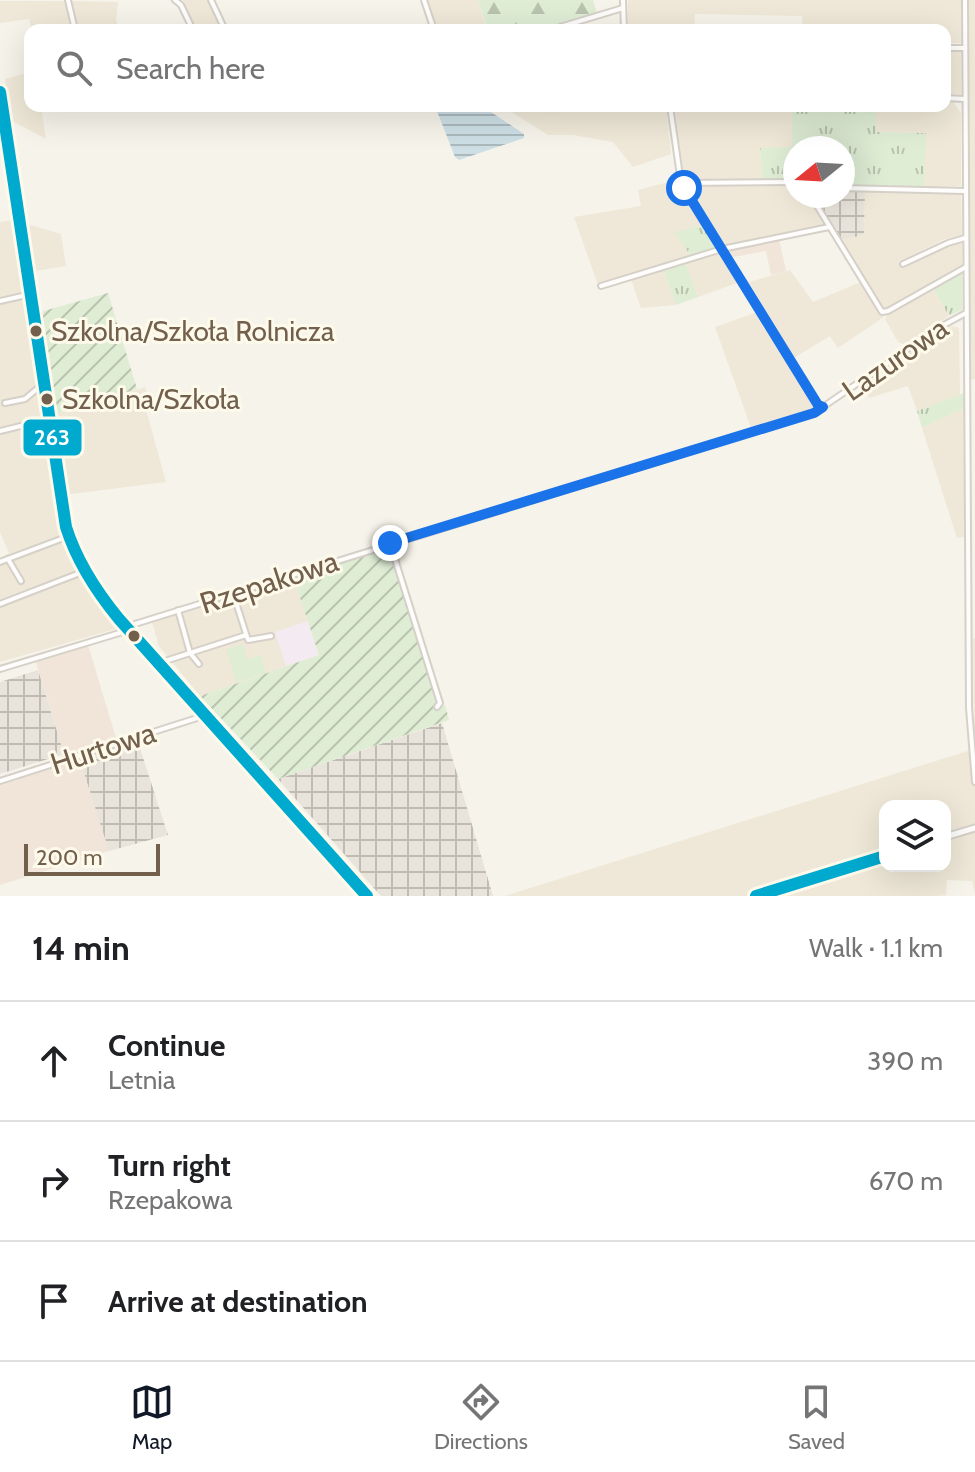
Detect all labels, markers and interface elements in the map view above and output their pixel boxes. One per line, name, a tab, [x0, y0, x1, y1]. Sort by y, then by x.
search box	[24, 24, 951, 112]
icon: search	[52, 46, 96, 90]
text: Search here	[116, 50, 265, 87]
north arrow	[783, 136, 855, 208]
route start	[666, 170, 702, 206]
street label: Lazurowa	[835, 309, 956, 409]
place label: Szkolna/Szkoła Rolnicza	[51, 314, 335, 348]
marker: Szkolna/Szkoła Rolnicza	[28, 323, 44, 339]
place label: Szkolna/Szkoła	[62, 382, 240, 416]
marker: Szkolna/Szkoła	[39, 391, 55, 407]
line badge: 263	[22, 418, 83, 457]
text: 263	[34, 424, 70, 451]
route end	[372, 525, 408, 561]
street label: Rzepakowa	[195, 542, 344, 622]
unlabelled marker	[126, 628, 142, 644]
street label: Hurtowa	[46, 713, 161, 782]
map controls	[879, 800, 951, 872]
button: layers	[879, 800, 951, 872]
scale bar	[24, 840, 160, 876]
text: 200 m	[36, 844, 102, 871]
text: 14 min	[32, 927, 130, 969]
text: Walk · 1.1 km	[809, 932, 943, 964]
text: Continue	[108, 1027, 225, 1064]
icon: ahead	[32, 1039, 76, 1083]
text: 390 m	[867, 1045, 943, 1077]
text: Letnia	[108, 1064, 175, 1096]
text: Turn right	[108, 1147, 231, 1184]
icon: right	[32, 1159, 76, 1203]
text: 670 m	[869, 1165, 943, 1197]
text: Rzepakowa	[108, 1184, 232, 1216]
icon: arrive	[32, 1279, 76, 1323]
text: Arrive at destination	[108, 1283, 368, 1320]
tab: Map	[130, 1380, 174, 1455]
tab: Directions	[434, 1380, 528, 1455]
tab: Saved	[788, 1380, 845, 1455]

